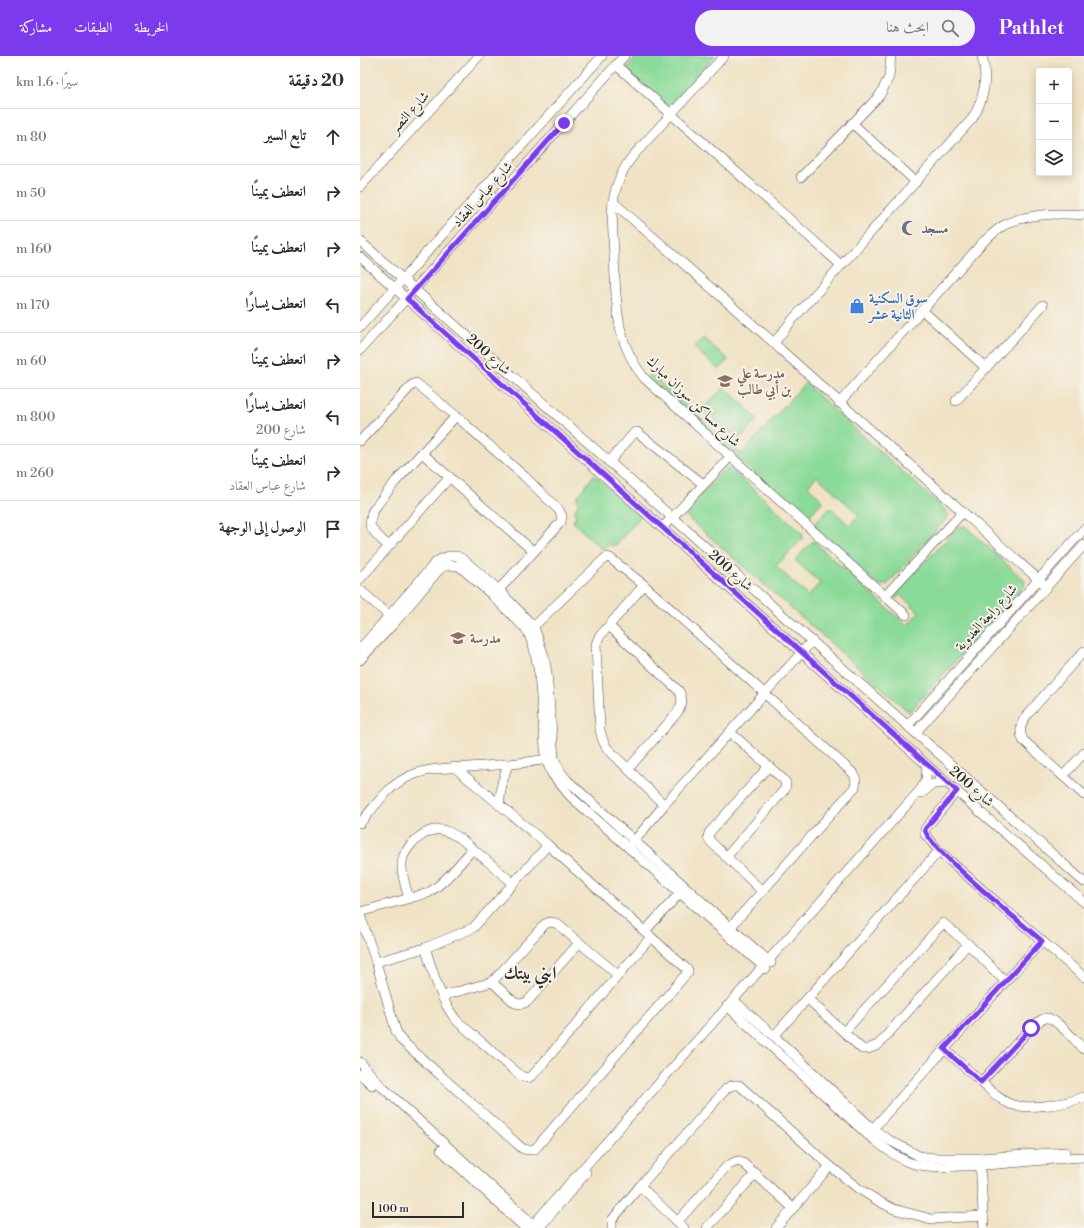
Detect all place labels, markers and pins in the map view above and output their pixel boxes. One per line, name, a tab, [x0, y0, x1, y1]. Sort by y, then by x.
mosque icon: مسجد	[900, 219, 918, 237]
place label: مسجد	[921, 220, 948, 238]
place label: سوق السكنية الثانية عشر	[867, 290, 927, 324]
shop icon: سوق السكنية الثانية عشر	[848, 297, 866, 315]
place label: مدرسة علي بن أبي طالب	[736, 365, 792, 401]
school or university icon: مدرسة علي بن أبي طالب	[716, 372, 734, 390]
school or university icon: مدرسة	[449, 629, 467, 647]
place label: مدرسة	[470, 630, 501, 648]

